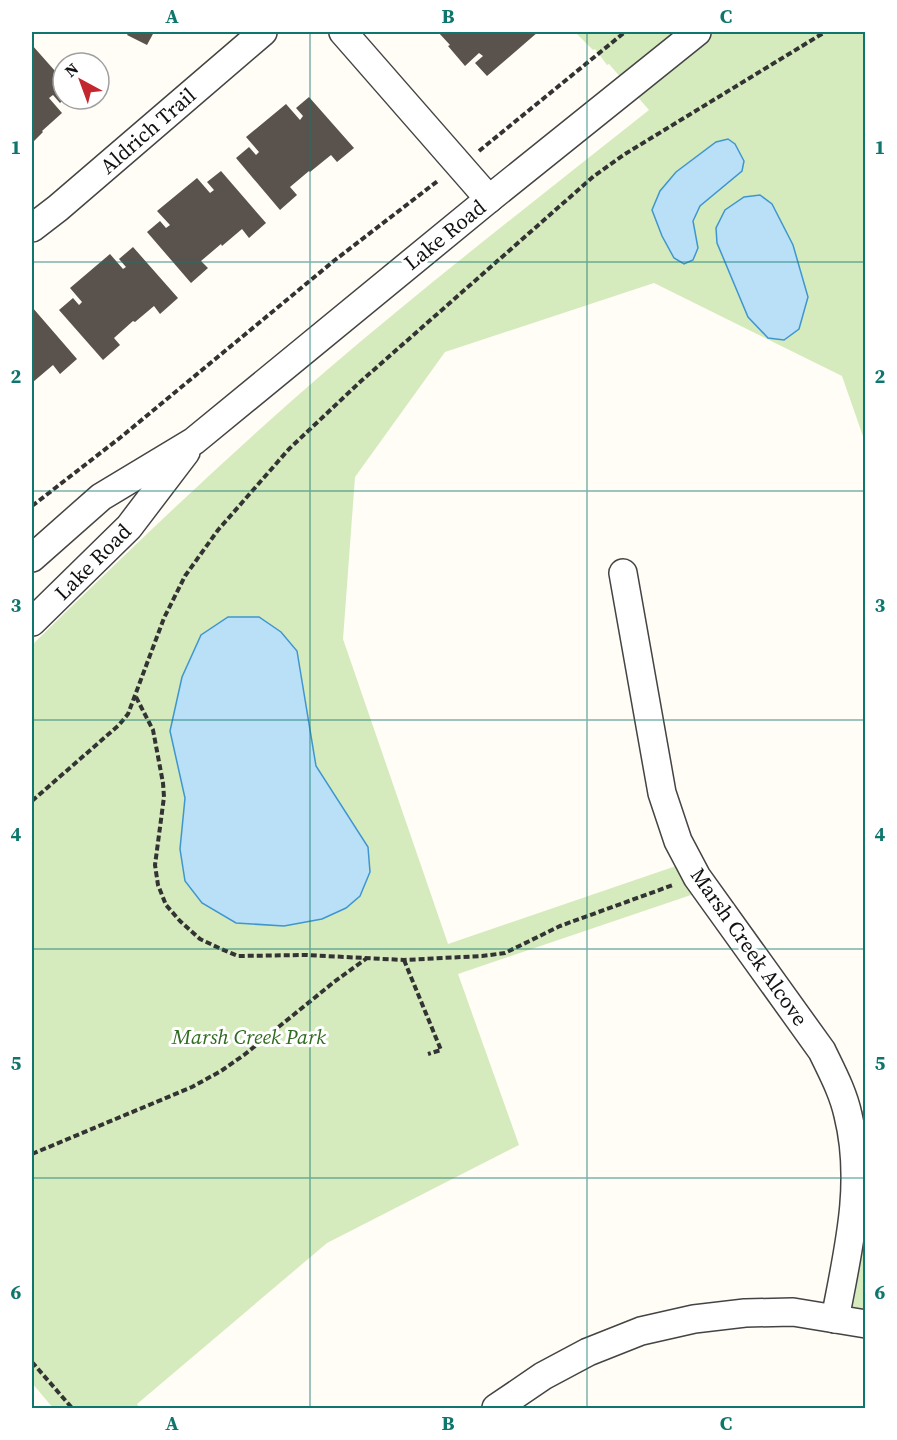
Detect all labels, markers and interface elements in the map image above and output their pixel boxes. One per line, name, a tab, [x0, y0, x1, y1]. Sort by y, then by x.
text: A	[165, 2, 179, 30]
text: B	[441, 2, 455, 30]
text: C	[720, 2, 732, 30]
north arrow	[51, 51, 111, 111]
text: N	[60, 57, 83, 82]
street label: Aldrich Trail	[94, 81, 202, 180]
text: 1	[11, 133, 21, 161]
text: 1	[875, 133, 885, 161]
street label: Lake Road	[398, 193, 492, 277]
text: 2	[11, 362, 22, 390]
text: 2	[875, 362, 886, 390]
street label: Lake Road	[48, 517, 137, 606]
text: 3	[11, 591, 22, 619]
text: 3	[875, 591, 886, 619]
text: 4	[11, 820, 22, 848]
text: 4	[875, 820, 886, 848]
street label: Marsh Creek Alcove	[684, 862, 815, 1031]
park label: Marsh Creek Park	[171, 1022, 326, 1051]
text: 5	[11, 1049, 22, 1077]
text: 5	[875, 1049, 886, 1077]
text: 6	[11, 1278, 22, 1306]
text: 6	[875, 1278, 886, 1306]
text: A	[165, 1409, 179, 1437]
text: B	[441, 1409, 455, 1437]
text: C	[720, 1409, 732, 1437]

